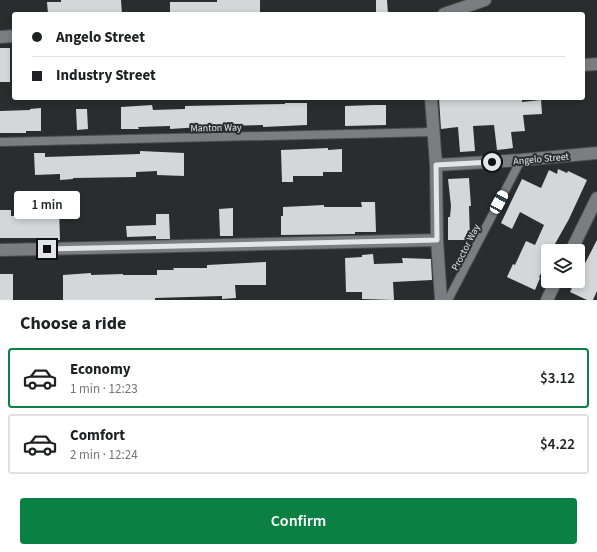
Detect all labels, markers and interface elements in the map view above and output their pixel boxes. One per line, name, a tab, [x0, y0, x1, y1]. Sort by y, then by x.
text: Angelo Street	[56, 27, 145, 48]
text: Industry Street	[56, 65, 156, 86]
street label: Manton Way	[190, 121, 242, 135]
street label: Angelo Street	[513, 150, 570, 168]
route start	[483, 153, 501, 171]
car	[488, 189, 510, 215]
callout: 1 min	[14, 191, 80, 219]
text: 1 min	[32, 196, 62, 214]
street label: Proctor Way	[448, 222, 484, 273]
route end	[38, 240, 56, 258]
map controls	[541, 244, 585, 288]
button: layers	[541, 244, 585, 288]
text: Choose a ride	[20, 311, 126, 336]
text: Economy	[70, 359, 131, 380]
icon: car	[22, 360, 58, 396]
text: $3.12	[540, 368, 575, 389]
text: 1 min · 12:23	[70, 380, 138, 398]
text: Comfort	[70, 425, 125, 446]
icon: car	[22, 426, 58, 462]
text: $4.22	[540, 434, 575, 455]
text: 2 min · 12:24	[70, 446, 138, 464]
button: Confirm	[20, 498, 577, 544]

